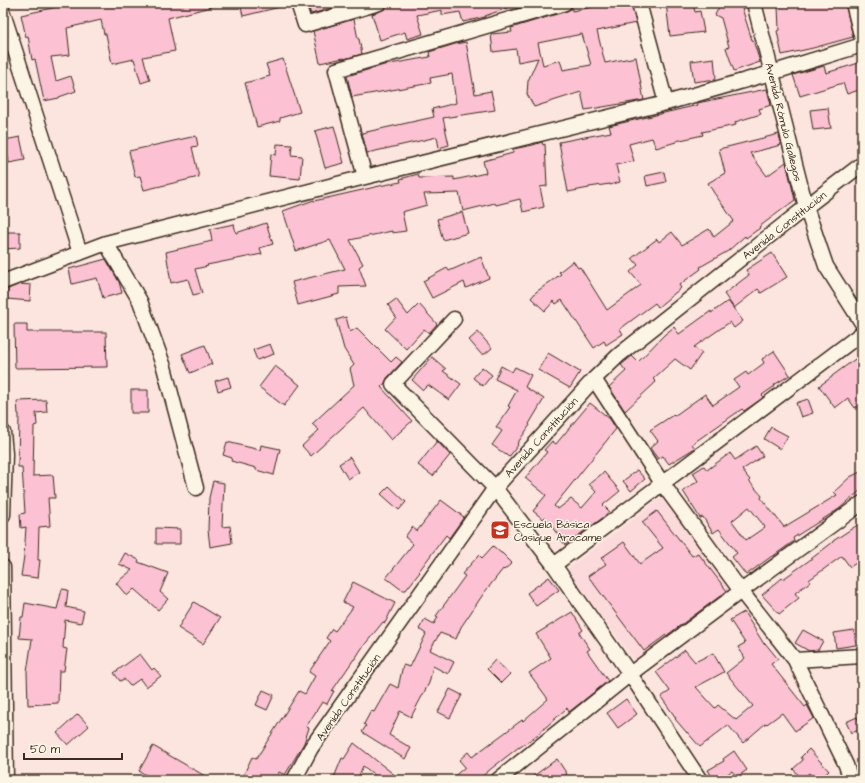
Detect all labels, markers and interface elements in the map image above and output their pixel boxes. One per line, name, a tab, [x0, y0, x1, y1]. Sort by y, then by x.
street label: Avenida Rómulo Gallegos	[761, 61, 806, 184]
street label: Avenida Constitución	[739, 187, 830, 263]
street label: Avenida Constitución	[501, 394, 582, 481]
place label: Escuela Básica Casique Aracame	[514, 517, 602, 545]
school or university icon: Escuela Básica Casique Aracame	[489, 519, 511, 541]
street label: Avenida Constitución	[313, 650, 384, 744]
scale bar	[24, 735, 122, 761]
text: 50 m	[30, 741, 61, 758]

